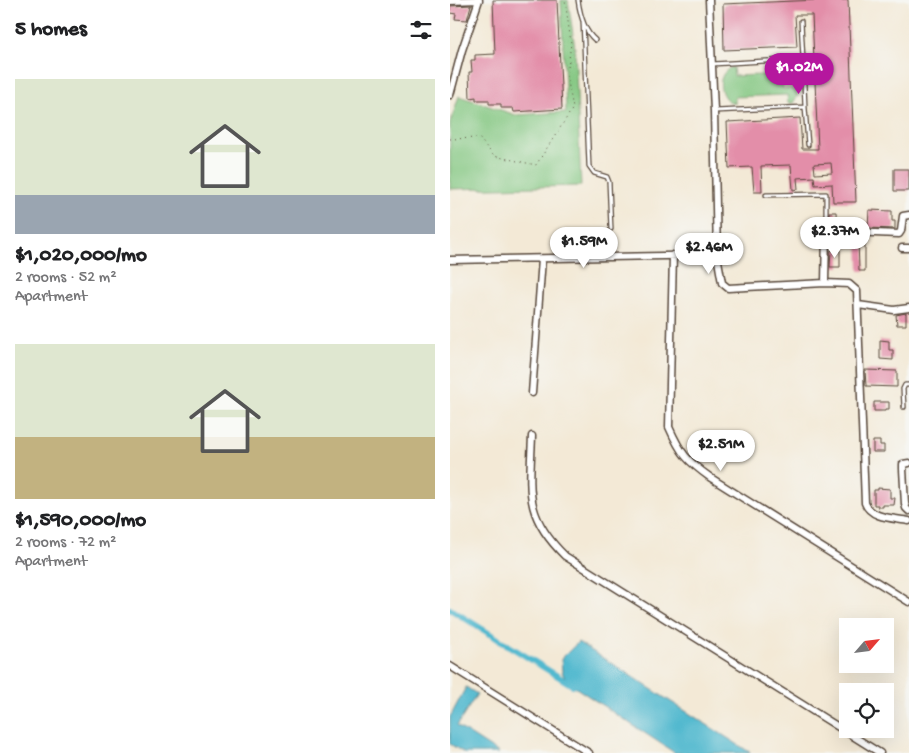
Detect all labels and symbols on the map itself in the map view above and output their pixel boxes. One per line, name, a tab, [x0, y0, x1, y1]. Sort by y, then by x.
pin: $1.02M	[758, 52, 840, 95]
pin: $2.37M	[794, 216, 876, 259]
pin: $1.59M	[543, 226, 625, 269]
pin: $2.46M	[668, 232, 750, 275]
pin: $2.51M	[680, 430, 762, 472]
north arrow	[839, 618, 894, 672]

